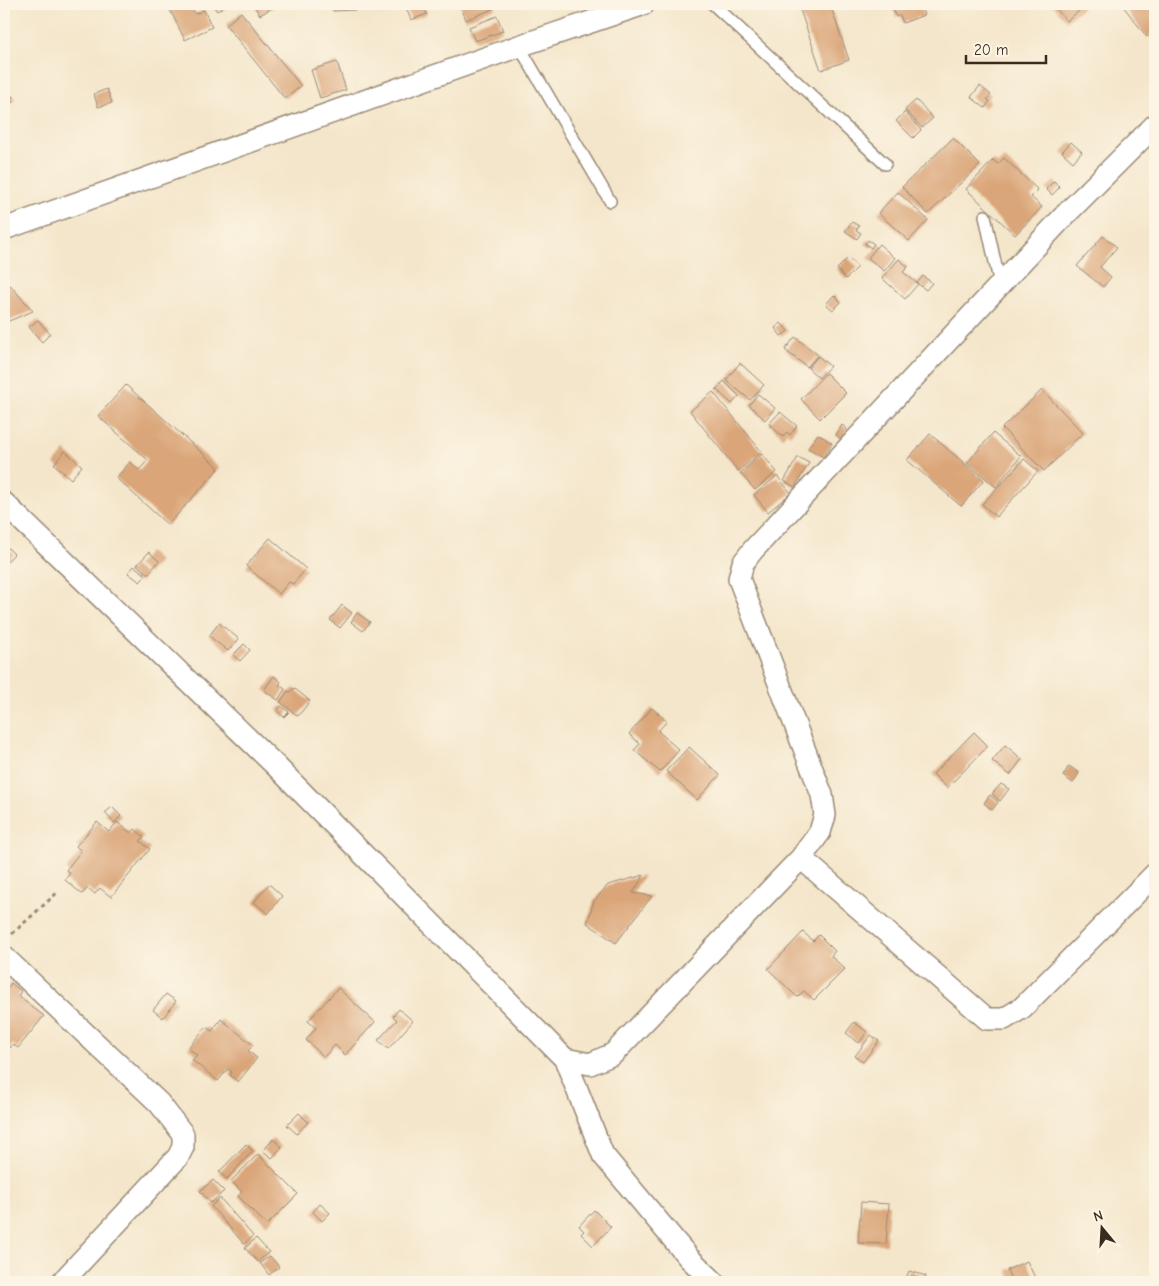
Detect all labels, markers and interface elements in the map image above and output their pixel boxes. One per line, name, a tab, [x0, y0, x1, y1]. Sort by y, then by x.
scale bar	[966, 32, 1046, 64]
text: 20 m	[974, 41, 1008, 59]
north arrow	[1076, 1204, 1126, 1254]
text: N	[1091, 1207, 1105, 1226]

